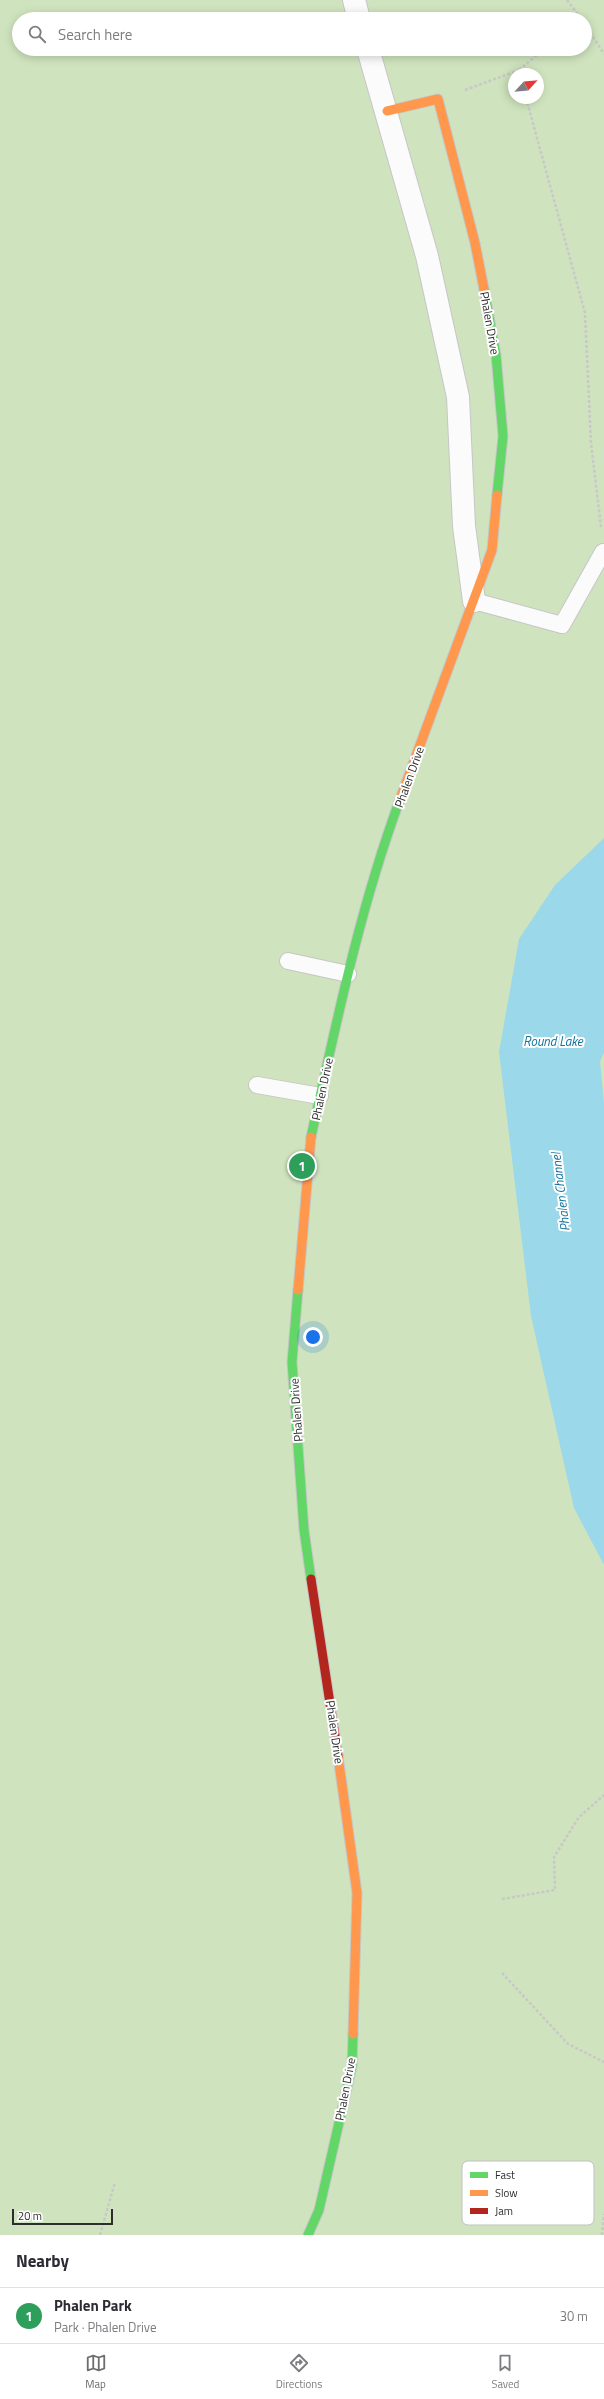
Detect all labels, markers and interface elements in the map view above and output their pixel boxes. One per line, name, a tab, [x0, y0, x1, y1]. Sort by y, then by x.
search box	[12, 12, 592, 56]
icon: search	[26, 23, 48, 45]
text: Search here	[58, 23, 132, 46]
north arrow	[508, 68, 544, 104]
street label: Phalen Drive	[475, 290, 505, 356]
street label: Phalen Drive	[389, 744, 429, 810]
water label: Round Lake	[523, 1031, 584, 1051]
street label: Phalen Drive	[306, 1056, 338, 1122]
water label: Phalen Channel	[545, 1149, 575, 1233]
pin: 1	[289, 1151, 315, 1181]
your location	[303, 1327, 323, 1347]
street label: Phalen Drive	[284, 1378, 308, 1442]
street label: Phalen Drive	[321, 1699, 349, 1765]
street label: Phalen Drive	[330, 2056, 360, 2122]
legend	[462, 2161, 594, 2225]
text: Fast	[495, 2167, 515, 2183]
text: Slow	[495, 2185, 518, 2201]
text: Jam	[495, 2203, 513, 2219]
scale bar	[12, 2207, 113, 2226]
text: 20 m	[18, 2208, 42, 2224]
text: Nearby	[16, 2248, 69, 2274]
text: Phalen Park	[54, 2294, 132, 2317]
text: 1	[25, 2306, 33, 2326]
text: 30 m	[560, 2306, 588, 2326]
text: Park · Phalen Drive	[54, 2317, 156, 2337]
tab: Map	[85, 2352, 107, 2392]
tab: Directions	[276, 2352, 322, 2392]
tab: Saved	[491, 2352, 519, 2392]

